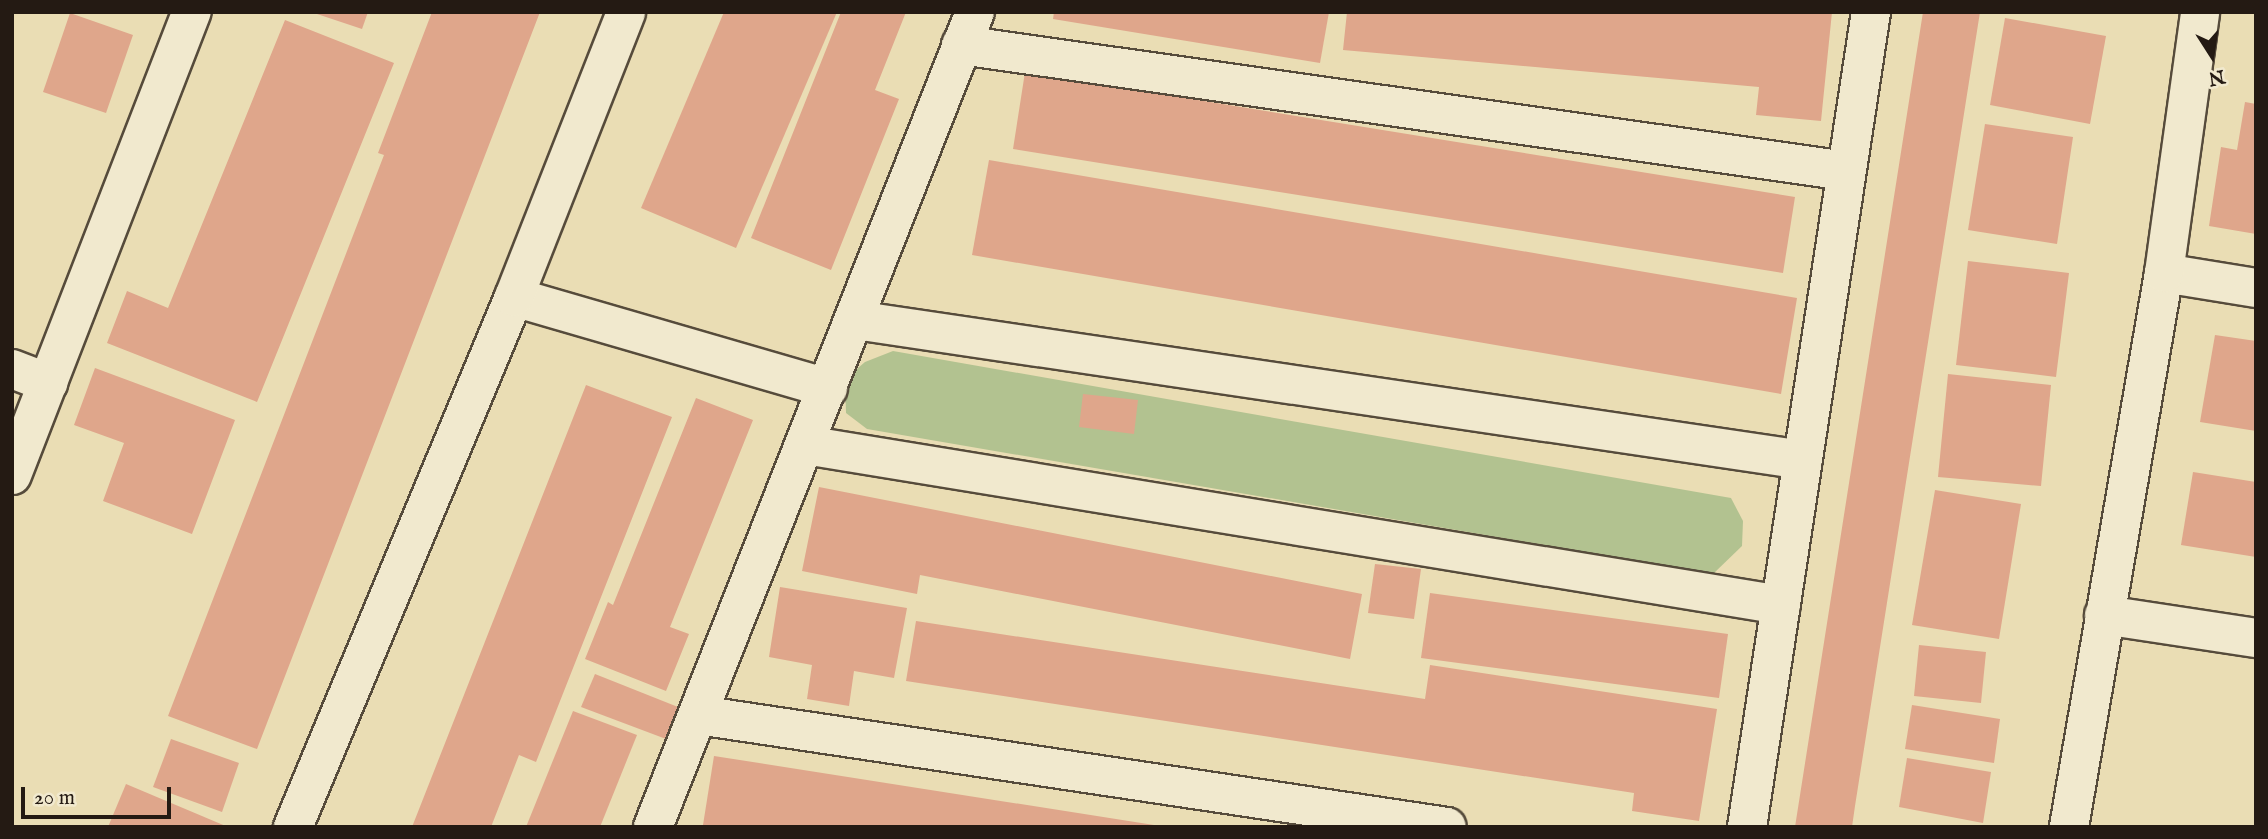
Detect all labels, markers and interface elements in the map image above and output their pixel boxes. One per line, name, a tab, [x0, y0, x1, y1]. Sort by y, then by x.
north arrow	[2177, 21, 2247, 91]
text: N	[2206, 63, 2227, 90]
scale bar	[24, 772, 175, 816]
text: 20 m	[34, 785, 75, 812]

